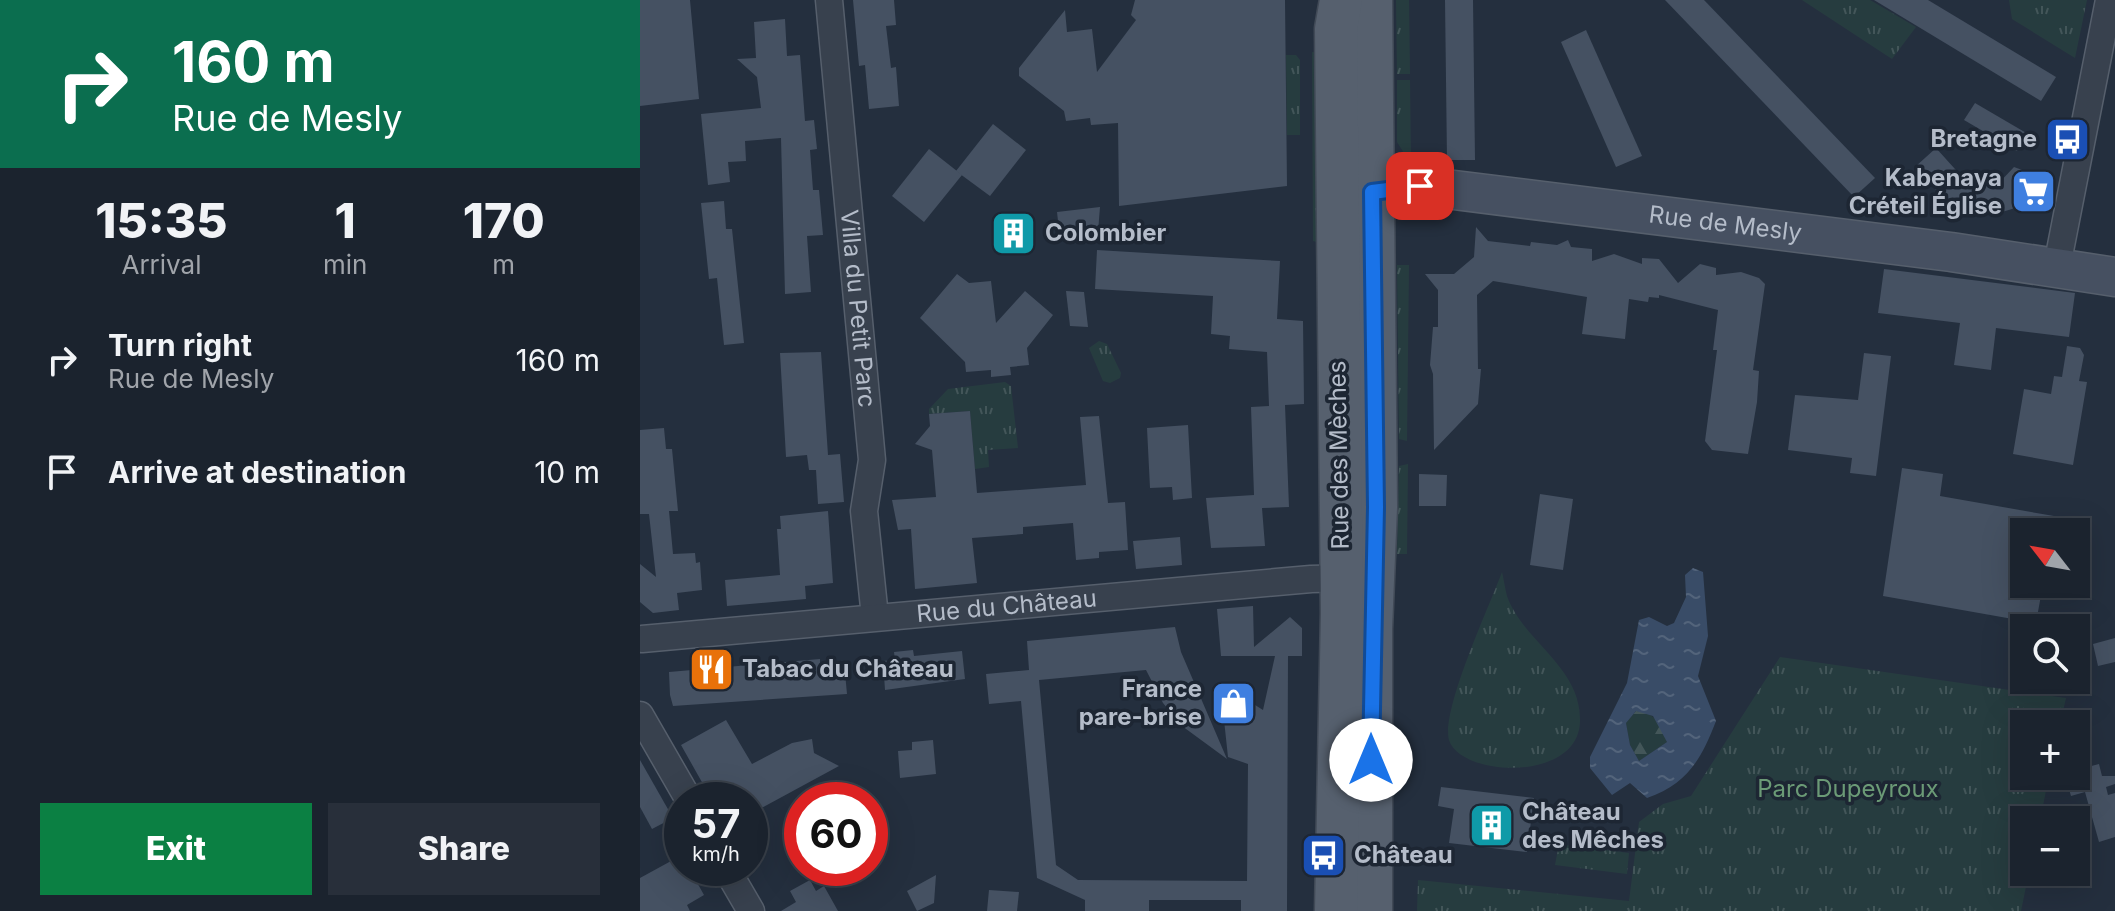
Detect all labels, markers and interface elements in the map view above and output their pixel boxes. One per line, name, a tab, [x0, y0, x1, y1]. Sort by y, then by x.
text: 160 m	[172, 28, 335, 96]
icon: right	[40, 32, 144, 136]
text: Rue de Mesly	[172, 96, 402, 140]
bus stop icon: Bretagne	[2044, 115, 2092, 163]
place label: Bretagne	[1930, 124, 2037, 153]
pin	[1386, 152, 1454, 220]
place label: Kabenaya Créteil Église	[1849, 163, 2002, 220]
icon: arrive	[1398, 164, 1442, 208]
supermarket icon: Kabenaya Créteil Église	[2009, 168, 2057, 216]
text: 15:35	[95, 191, 228, 250]
text: 1	[335, 191, 356, 250]
text: 170	[463, 191, 545, 250]
street label: Rue de Mesly	[1647, 199, 1803, 247]
street label: Villa du Petit Parc	[835, 208, 882, 409]
building icon: Colombier	[990, 209, 1038, 257]
place label: Colombier	[1045, 218, 1167, 247]
text: Arrival	[121, 249, 201, 280]
text: min	[323, 249, 367, 280]
text: m	[492, 249, 515, 280]
text: Turn right	[108, 327, 252, 363]
icon: right	[40, 338, 84, 382]
text: 160 m	[516, 342, 600, 378]
street label: Rue des Mèches	[1322, 360, 1355, 550]
text: Rue de Mesly	[108, 363, 274, 394]
icon: arrive	[40, 450, 84, 494]
text: Arrive at destination	[108, 454, 406, 490]
text: 10 m	[534, 454, 600, 490]
north arrow	[2010, 518, 2090, 598]
map controls	[2010, 518, 2090, 886]
street label: Rue du Château	[915, 583, 1098, 628]
button: search	[2010, 614, 2090, 694]
restaurant icon: Tabac du Château	[687, 645, 735, 693]
place label: Tabac du Château	[742, 654, 954, 683]
place label: France pare-brise	[1079, 674, 1202, 731]
shop icon: France pare-brise	[1209, 679, 1257, 727]
button: +	[2010, 710, 2090, 790]
position arrow	[1329, 718, 1413, 802]
park label: Parc Dupeyroux	[1757, 774, 1939, 803]
speed limit sign: 60	[784, 782, 888, 886]
place label: Château des Mêches	[1522, 797, 1664, 854]
text: 57	[692, 799, 740, 848]
building icon: Château des Mêches	[1467, 802, 1515, 850]
button: Exit	[40, 803, 312, 895]
button: Share	[328, 803, 600, 895]
button: −	[2010, 806, 2090, 886]
bus stop icon: Château	[1299, 831, 1347, 879]
place label: Château	[1354, 840, 1453, 869]
text: km/h	[692, 842, 740, 866]

